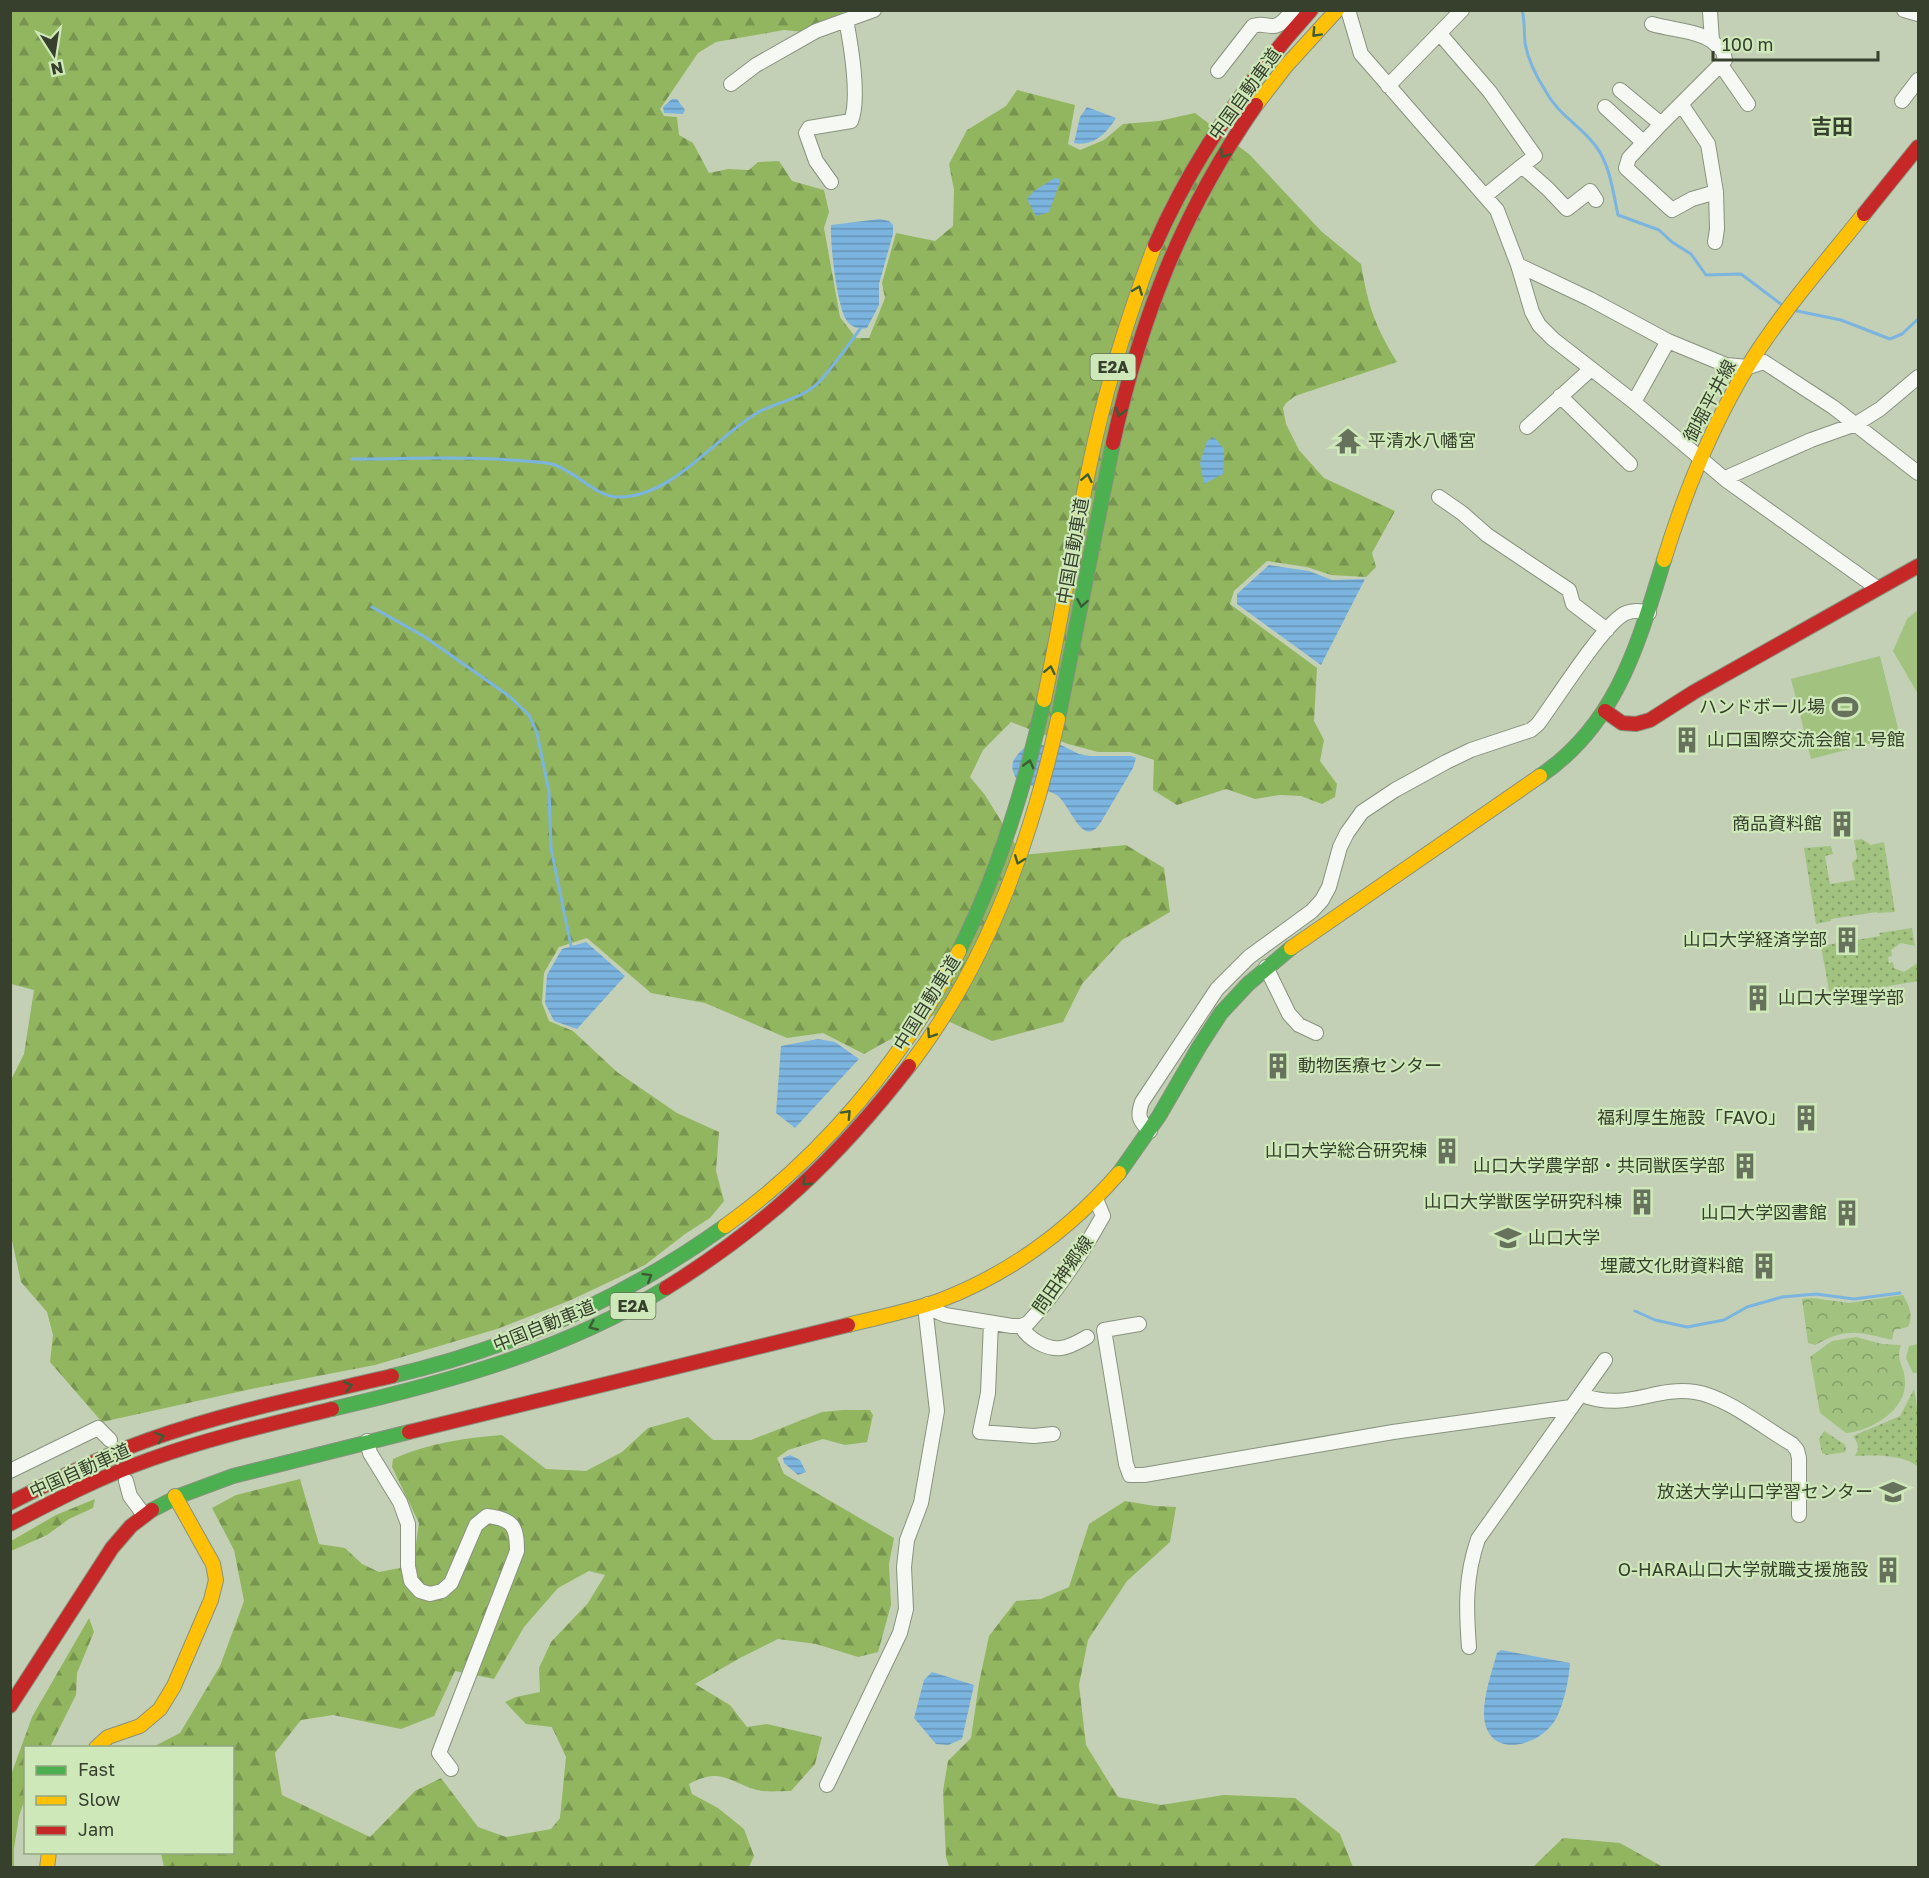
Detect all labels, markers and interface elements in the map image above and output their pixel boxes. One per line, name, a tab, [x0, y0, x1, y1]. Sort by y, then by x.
north arrow	[24, 24, 84, 84]
scale bar	[1713, 24, 1878, 62]
one-way arrow	[1312, 26, 1323, 37]
text: 100 m	[1722, 33, 1773, 55]
street label: 中国自動車道	[1204, 43, 1285, 144]
text: N	[49, 58, 65, 80]
district label: 吉田	[1811, 113, 1853, 139]
one-way arrow	[1219, 148, 1231, 158]
one-way arrow	[1131, 286, 1143, 297]
road number: E2A	[1090, 354, 1136, 380]
street label: 御堀平井線	[1678, 356, 1740, 445]
one-way arrow	[1114, 406, 1127, 416]
temple icon: 平清水八幡宮	[1333, 426, 1363, 456]
place label: 平清水八幡宮	[1368, 429, 1476, 451]
one-way arrow	[1080, 474, 1093, 484]
street label: 中国自動車道	[1052, 496, 1092, 606]
one-way arrow	[1076, 598, 1088, 608]
one-way arrow	[1043, 665, 1056, 675]
sports icon: ハンドボール場	[1830, 692, 1860, 722]
place label: ハンドボール場	[1699, 695, 1825, 717]
building icon: 山口国際交流会館１号館	[1672, 725, 1702, 755]
place label: 山口国際交流会館１号館	[1707, 728, 1905, 750]
one-way arrow	[1021, 759, 1034, 769]
building icon: 商品資料館	[1827, 809, 1857, 839]
place label: 商品資料館	[1732, 812, 1822, 834]
one-way arrow	[1013, 854, 1026, 865]
building icon: 山口大学経済学部	[1832, 925, 1862, 955]
place label: 山口大学経済学部	[1683, 928, 1827, 950]
street label: 中国自動車道	[888, 951, 964, 1054]
building icon: 山口大学理学部	[1743, 983, 1773, 1013]
place label: 山口大学理学部	[1778, 986, 1904, 1008]
one-way arrow	[927, 1027, 938, 1038]
building icon: 動物医療センター	[1263, 1051, 1293, 1081]
place label: 動物医療センター	[1298, 1054, 1442, 1076]
building icon: 福利厚生施設「FAVO」	[1791, 1103, 1821, 1133]
place label: 福利厚生施設「FAVO」	[1597, 1106, 1786, 1128]
one-way arrow	[839, 1110, 850, 1121]
building icon: 山口大学総合研究棟	[1432, 1136, 1462, 1166]
place label: 山口大学総合研究棟	[1265, 1139, 1427, 1161]
building icon: 山口大学農学部・共同獣医学部	[1730, 1151, 1760, 1181]
place label: 山口大学農学部・共同獣医学部	[1473, 1154, 1725, 1176]
one-way arrow	[802, 1175, 812, 1186]
building icon: 山口大学獣医学研究科棟	[1627, 1187, 1657, 1217]
place label: 山口大学獣医学研究科棟	[1424, 1190, 1622, 1212]
building icon: 山口大学図書館	[1832, 1198, 1862, 1228]
place label: 山口大学図書館	[1701, 1201, 1827, 1223]
school or university icon: 山口大学	[1493, 1223, 1523, 1253]
place label: 山口大学	[1528, 1226, 1600, 1248]
street label: 問田神郷線	[1027, 1231, 1097, 1318]
building icon: 埋蔵文化財資料館	[1749, 1251, 1779, 1281]
place label: 埋蔵文化財資料館	[1600, 1254, 1744, 1276]
one-way arrow	[642, 1272, 652, 1284]
road number: E2A	[610, 1293, 656, 1319]
street label: 中国自動車道	[489, 1295, 598, 1356]
one-way arrow	[588, 1318, 599, 1330]
one-way arrow	[343, 1381, 353, 1394]
one-way arrow	[154, 1431, 165, 1444]
street label: 中国自動車道	[26, 1438, 133, 1502]
school or university icon: 放送大学山口学習センター	[1878, 1477, 1908, 1507]
place label: 放送大学山口学習センター	[1657, 1480, 1873, 1502]
building icon: O-HARA山口大学就職支援施設	[1873, 1555, 1903, 1585]
place label: O-HARA山口大学就職支援施設	[1618, 1558, 1868, 1580]
legend	[24, 1746, 234, 1854]
text: Fast	[78, 1758, 115, 1780]
text: Slow	[78, 1788, 121, 1810]
text: Jam	[78, 1818, 114, 1840]

